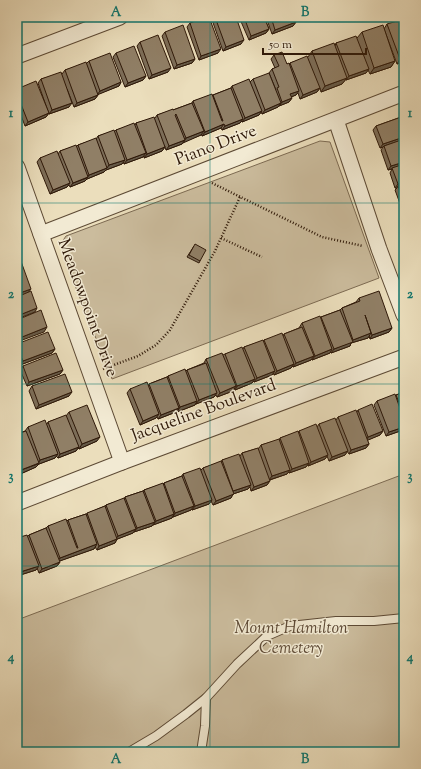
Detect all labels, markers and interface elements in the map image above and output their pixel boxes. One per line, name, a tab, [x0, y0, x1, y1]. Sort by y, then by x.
text: A	[111, 4, 122, 22]
text: B	[301, 4, 310, 22]
scale bar	[263, 30, 366, 56]
text: 50 m	[268, 36, 292, 54]
text: 1	[9, 105, 14, 123]
text: 1	[408, 105, 413, 123]
street label: Piano Drive	[172, 119, 260, 173]
street label: Meadowpoint Drive	[51, 235, 123, 381]
text: 2	[8, 286, 15, 304]
text: 2	[407, 286, 414, 304]
street label: Jacqueline Boulevard	[127, 373, 280, 449]
text: 3	[8, 468, 14, 486]
text: 3	[407, 468, 413, 486]
park label: Mount Hamilton Cemetery	[234, 617, 348, 661]
text: 4	[7, 649, 15, 667]
text: 4	[406, 649, 414, 667]
text: A	[111, 751, 122, 769]
text: B	[301, 751, 310, 769]

